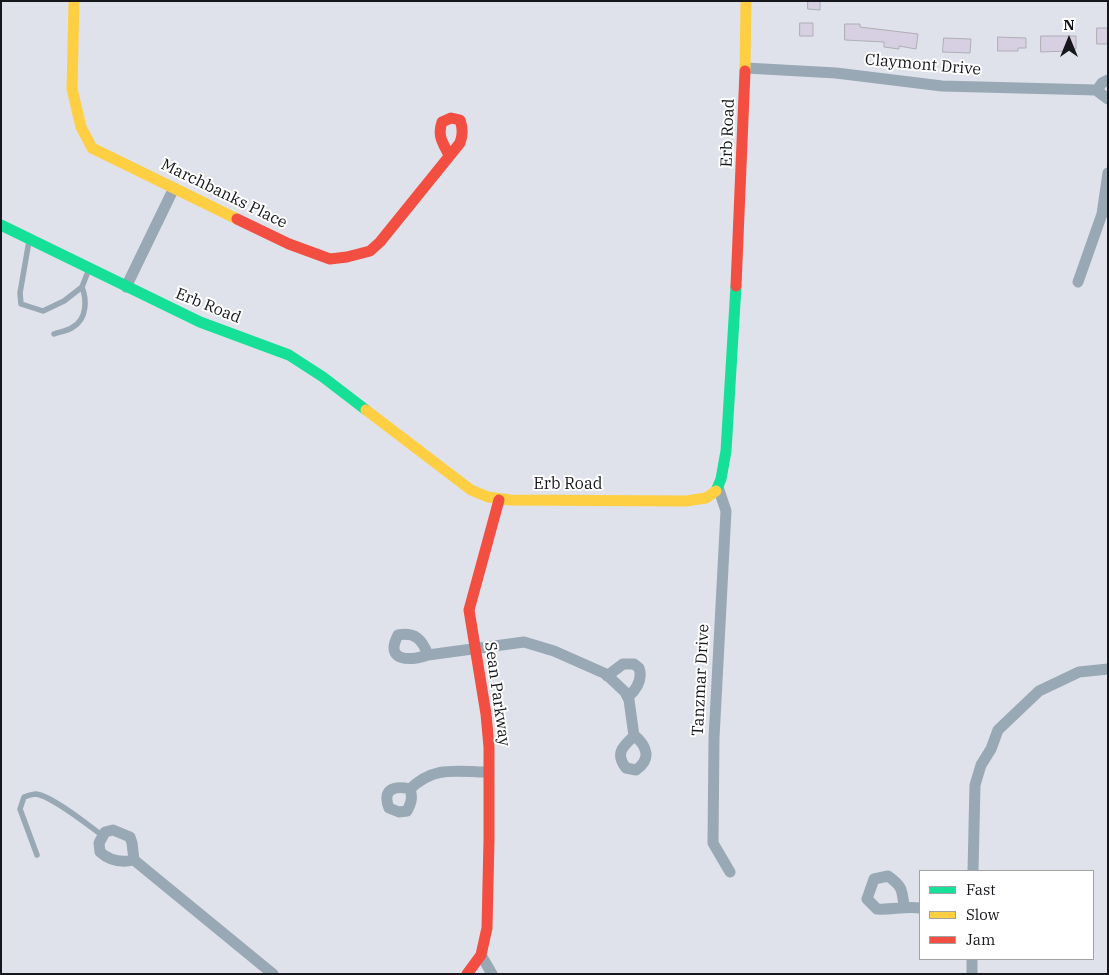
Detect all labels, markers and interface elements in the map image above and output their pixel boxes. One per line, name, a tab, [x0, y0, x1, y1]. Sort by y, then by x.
north arrow	[1044, 15, 1094, 65]
text: N	[1063, 16, 1075, 34]
street label: Claymont Drive	[864, 50, 982, 80]
street label: Erb Road	[717, 98, 739, 168]
street label: Marchbanks Place	[158, 155, 290, 233]
street label: Erb Road	[173, 284, 243, 328]
street label: Erb Road	[534, 474, 602, 494]
street label: Tanzmar Drive	[688, 624, 714, 736]
street label: Sean Parkway	[480, 641, 514, 747]
legend	[919, 870, 1094, 960]
text: Fast	[966, 880, 996, 899]
text: Slow	[966, 905, 999, 924]
text: Jam	[966, 930, 995, 949]

